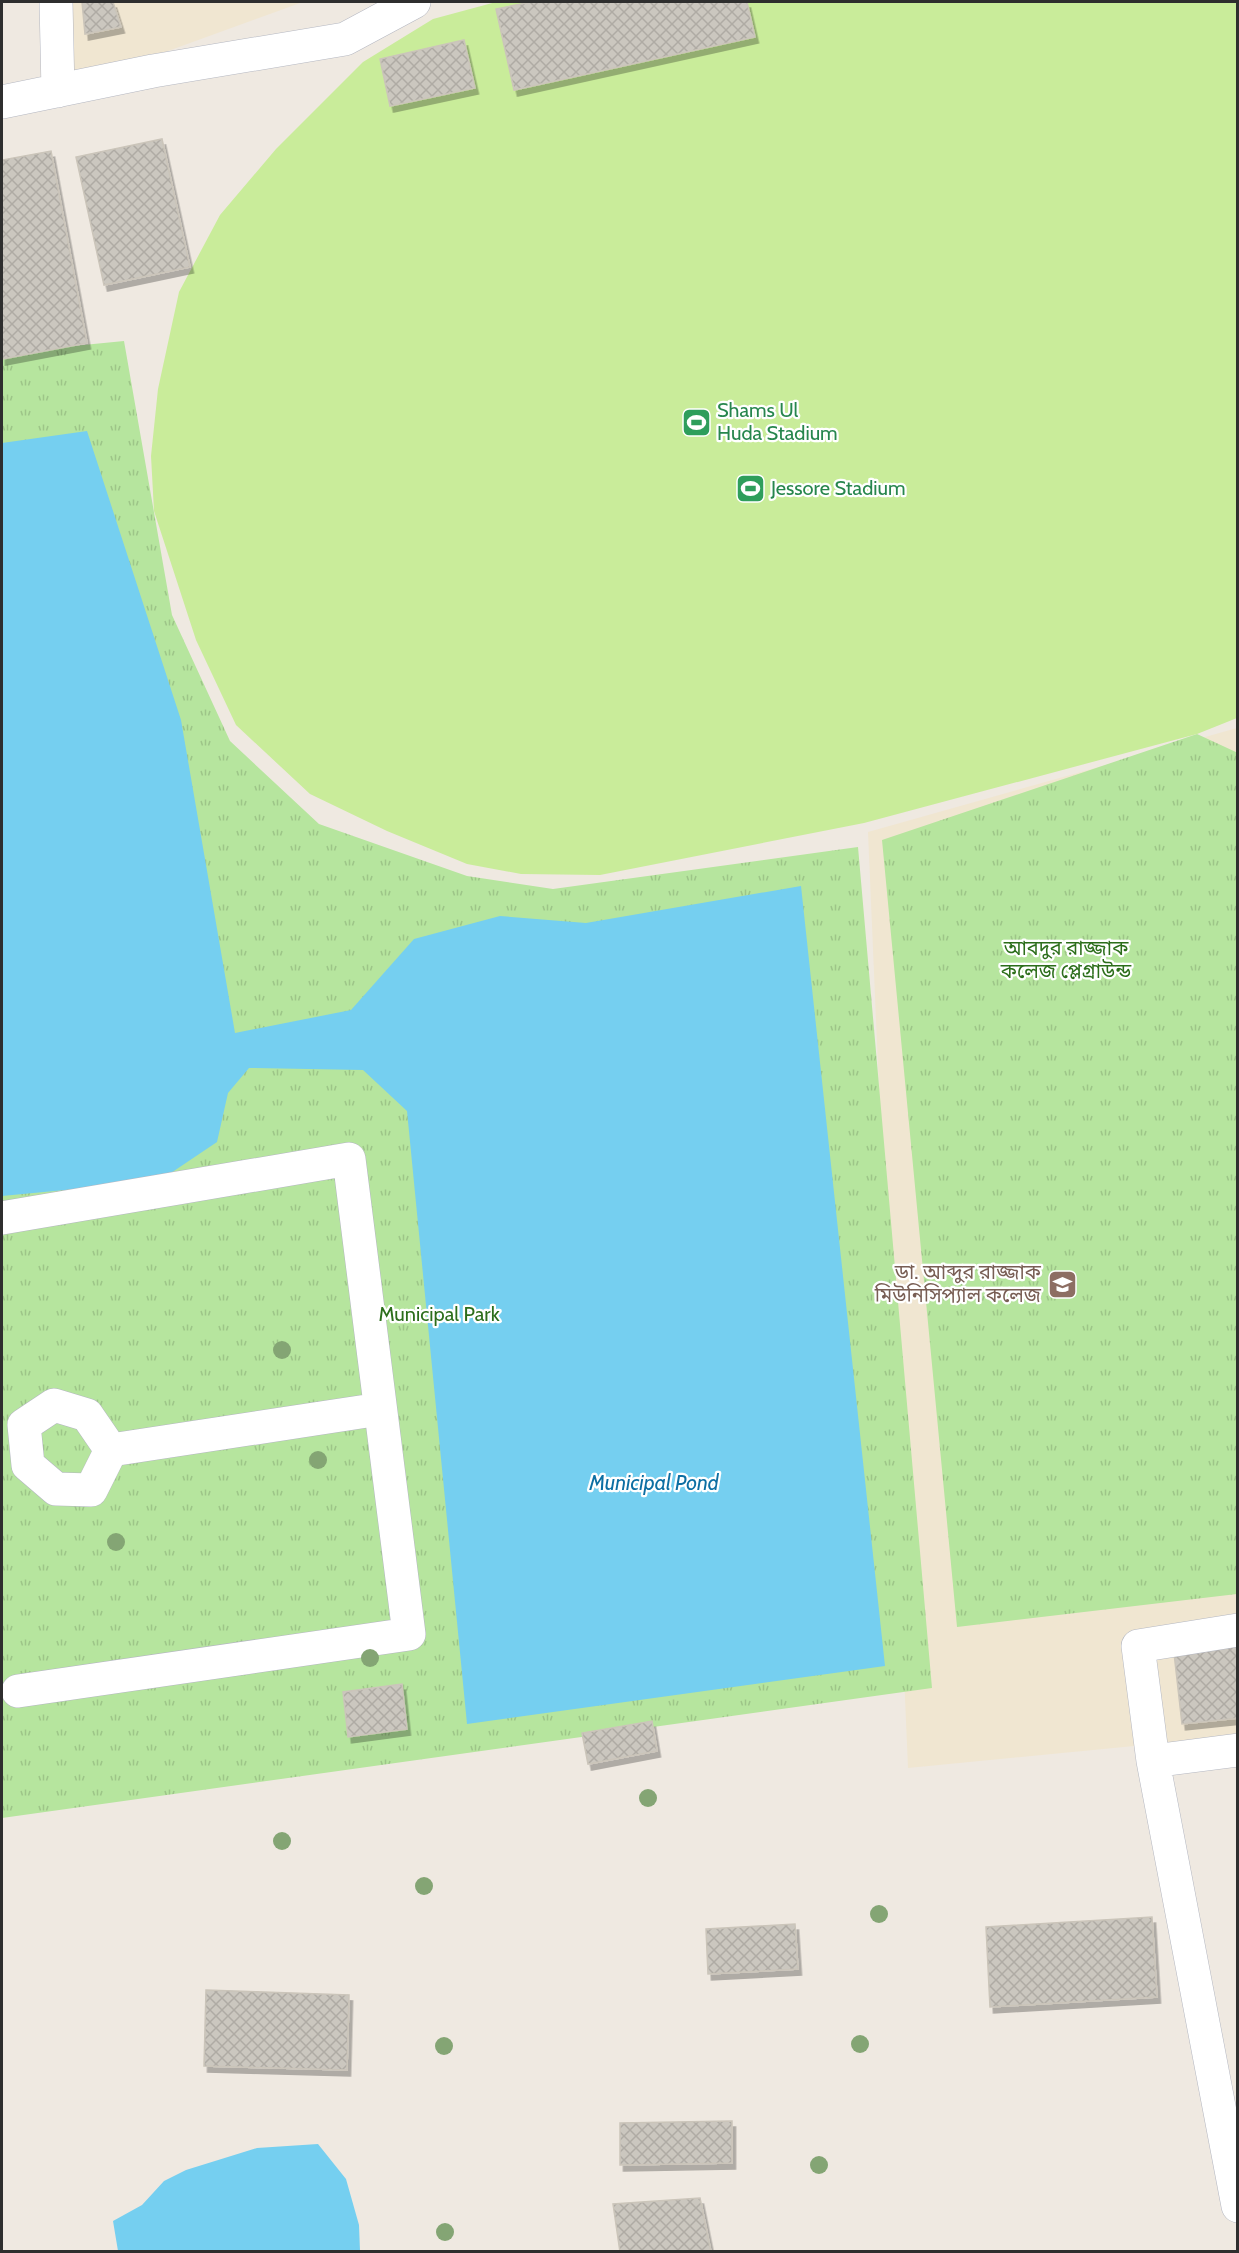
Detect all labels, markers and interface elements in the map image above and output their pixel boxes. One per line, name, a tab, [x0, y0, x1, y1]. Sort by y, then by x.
place label: Shams Ul Huda Stadium	[717, 398, 838, 445]
sports icon: Shams Ul Huda Stadium	[680, 406, 712, 438]
sports icon: Jessore Stadium	[734, 472, 766, 504]
place label: Jessore Stadium	[770, 476, 906, 500]
park label: আবদুর রাজ্জাক কলেজ প্লেগ্রাউন্ড	[1000, 936, 1132, 983]
place label: ডা. আব্দুর রাজ্জাক মিউনিসিপ্যাল কলেজ	[874, 1260, 1042, 1307]
school or university icon: ডা. আব্দুর রাজ্জাক মিউনিসিপ্যাল কলেজ	[1046, 1268, 1078, 1300]
park label: Municipal Park	[378, 1302, 500, 1326]
water label: Municipal Pond	[588, 1470, 720, 1495]

